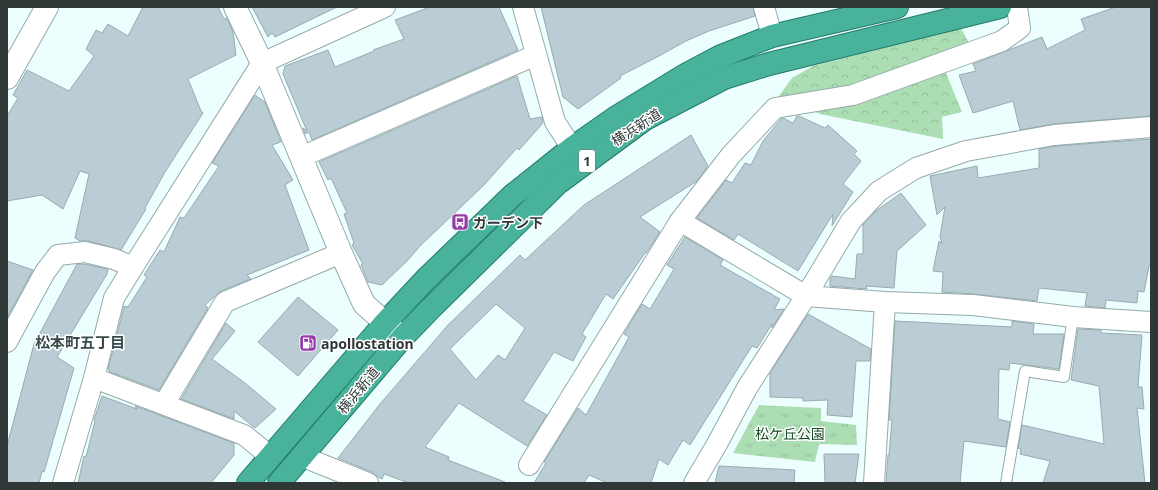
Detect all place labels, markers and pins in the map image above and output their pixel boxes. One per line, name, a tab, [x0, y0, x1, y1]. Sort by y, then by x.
bus stop icon: ガーデン下	[450, 212, 470, 232]
place label: ガーデン下	[473, 213, 543, 232]
fuel station icon: apollostation	[298, 333, 318, 353]
place label: apollostation	[321, 334, 414, 353]

